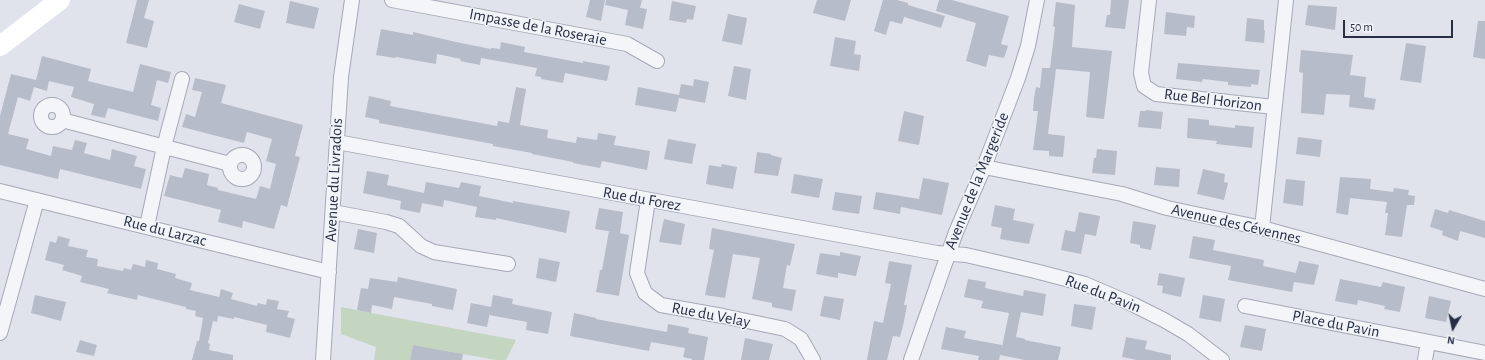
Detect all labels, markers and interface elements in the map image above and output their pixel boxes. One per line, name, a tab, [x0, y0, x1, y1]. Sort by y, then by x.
street label: Impasse de la Roseraie	[468, 4, 608, 50]
scale bar	[1345, 12, 1455, 38]
text: 50 m	[1350, 21, 1373, 33]
street label: Rue Bel Horizon	[1163, 84, 1263, 116]
street label: Avenue de la Margeride	[941, 110, 1013, 252]
street label: Avenue du Livradois	[321, 118, 347, 242]
street label: Rue du Forez	[601, 183, 683, 215]
street label: Avenue des Cévennes	[1169, 200, 1303, 248]
street label: Rue du Larzac	[121, 211, 209, 251]
street label: Rue du Pavin	[1062, 271, 1144, 317]
street label: Rue du Velay	[670, 298, 752, 332]
street label: Place du Pavin	[1291, 306, 1381, 342]
north arrow	[1433, 308, 1473, 348]
text: N	[1446, 334, 1456, 346]

